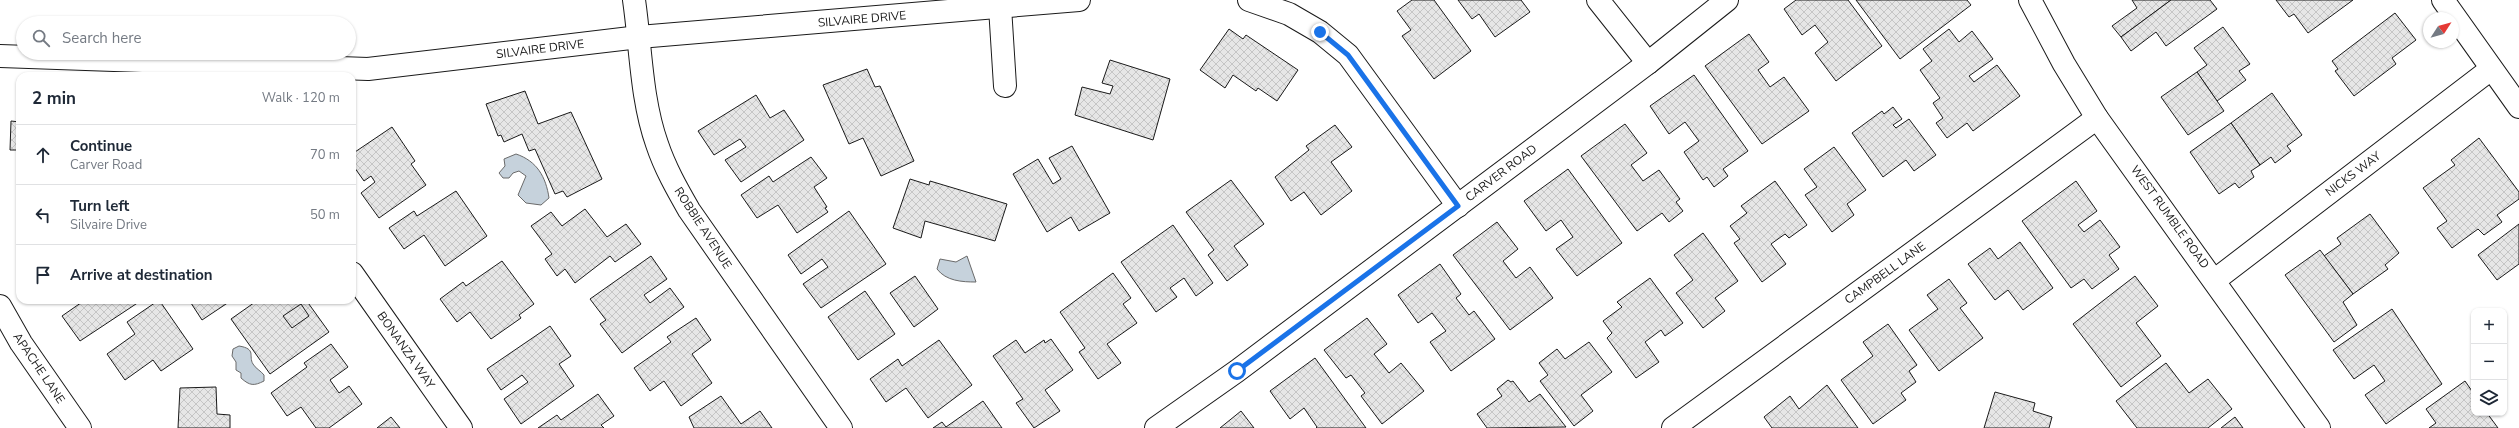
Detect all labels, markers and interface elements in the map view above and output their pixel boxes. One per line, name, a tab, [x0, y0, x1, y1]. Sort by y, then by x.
street label: SILVAIRE DRIVE	[817, 7, 907, 31]
north arrow	[2423, 12, 2459, 48]
search box	[16, 16, 356, 60]
route end	[1311, 23, 1329, 41]
icon: search	[30, 27, 52, 49]
text: Search here	[62, 28, 142, 48]
street label: SILVAIRE DRIVE	[495, 36, 585, 62]
text: 2 min	[32, 87, 76, 110]
text: Walk · 120 m	[262, 89, 340, 107]
text: Continue	[70, 136, 132, 156]
street label: CARVER ROAD	[1462, 141, 1540, 205]
icon: ahead	[32, 144, 54, 166]
text: 70 m	[310, 146, 340, 164]
street label: NICKS WAY	[2322, 147, 2385, 200]
text: Carver Road	[70, 156, 142, 174]
street label: WEST RUMBLE ROAD	[2127, 162, 2213, 272]
street label: ROBBIE AVENUE	[671, 184, 735, 272]
text: Turn left	[70, 196, 129, 216]
icon: left	[32, 204, 54, 226]
text: 50 m	[310, 206, 340, 224]
text: Silvaire Drive	[70, 216, 147, 234]
street label: CAMPBELL LANE	[1841, 238, 1929, 308]
icon: arrive	[32, 264, 54, 286]
text: Arrive at destination	[70, 265, 213, 285]
street label: BONANZA WAY	[374, 308, 439, 392]
map controls	[2471, 308, 2507, 416]
button: +	[2471, 308, 2507, 344]
street label: APACHE LANE	[9, 329, 69, 407]
button: −	[2471, 344, 2507, 380]
route start	[1228, 362, 1246, 380]
button: layers	[2471, 380, 2507, 416]

